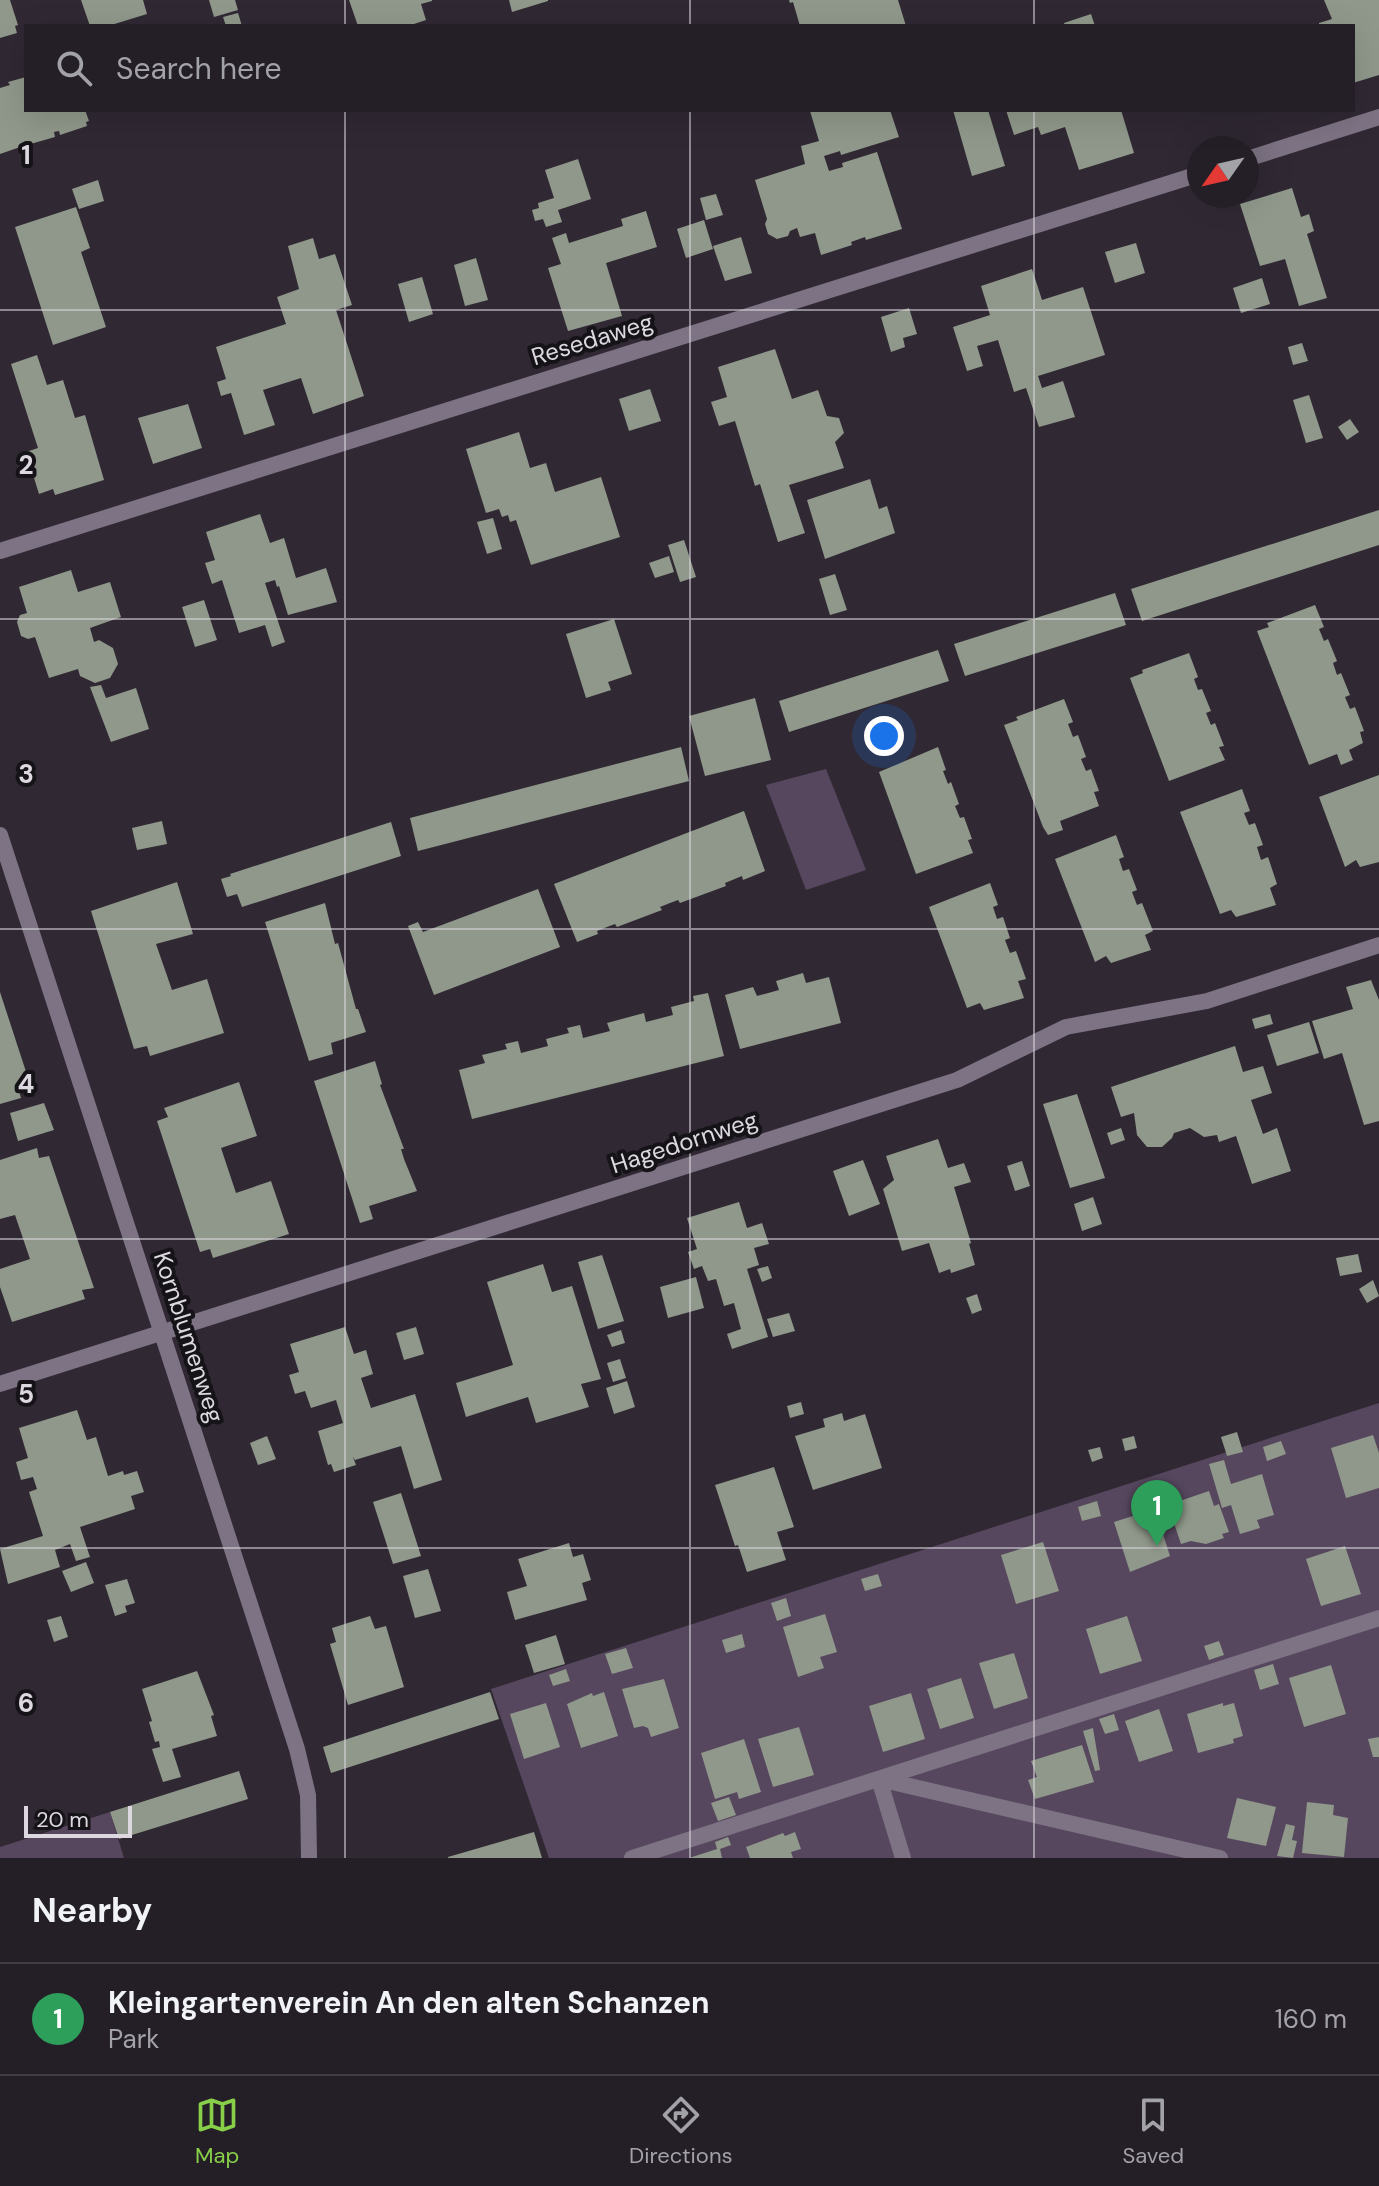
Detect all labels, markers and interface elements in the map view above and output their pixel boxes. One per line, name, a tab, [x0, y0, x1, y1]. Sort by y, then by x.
search box	[24, 24, 1355, 112]
icon: search	[52, 46, 96, 90]
text: Search here	[116, 49, 282, 88]
north arrow	[1187, 136, 1259, 208]
text: 1	[21, 138, 31, 172]
street label: Resedaweg	[527, 306, 657, 372]
text: 2	[18, 448, 34, 482]
your location	[864, 716, 904, 756]
text: 3	[18, 757, 34, 791]
text: 4	[18, 1067, 34, 1101]
street label: Hagedornweg	[607, 1104, 761, 1180]
street label: Kornblumenweg	[147, 1248, 231, 1426]
text: 5	[18, 1377, 34, 1411]
pin: 1	[1131, 1480, 1183, 1546]
text: 6	[18, 1686, 34, 1720]
scale bar	[24, 1802, 132, 1838]
text: 20 m	[36, 1805, 89, 1834]
text: Nearby	[32, 1888, 152, 1933]
text: Kleingartenverein An den alten Schanzen	[108, 1983, 710, 2022]
text: 1	[53, 2002, 63, 2036]
text: 160 m	[1275, 2002, 1347, 2036]
text: Park	[108, 2022, 159, 2056]
tab: Map	[195, 2093, 239, 2170]
tab: Directions	[629, 2093, 733, 2170]
tab: Saved	[1122, 2093, 1184, 2170]

